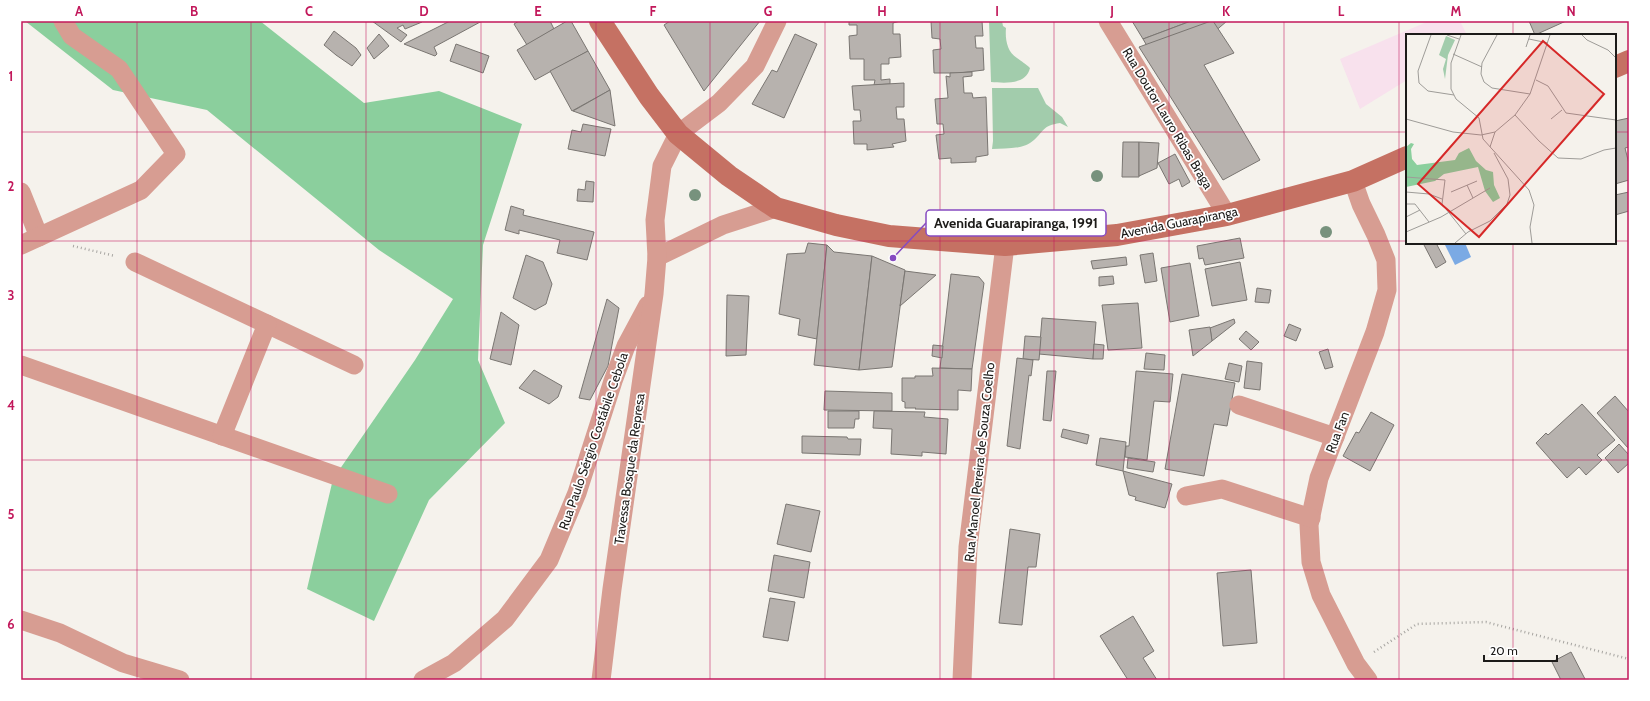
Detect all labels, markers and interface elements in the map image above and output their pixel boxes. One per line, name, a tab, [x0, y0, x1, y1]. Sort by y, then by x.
text: A	[75, 3, 84, 19]
text: B	[190, 3, 198, 19]
text: C	[305, 3, 313, 19]
text: D	[419, 3, 429, 19]
text: E	[534, 3, 542, 19]
text: F	[650, 3, 657, 19]
text: G	[764, 3, 773, 19]
text: H	[877, 3, 887, 19]
text: I	[995, 3, 999, 19]
text: J	[1109, 3, 1114, 19]
text: K	[1222, 3, 1231, 19]
text: L	[1338, 3, 1345, 19]
text: M	[1451, 3, 1462, 19]
text: N	[1566, 3, 1576, 19]
inset map	[1406, 34, 1616, 244]
street label: Rua Doutor Lauro Ribas Braga	[1119, 44, 1217, 192]
text: 1	[9, 68, 13, 84]
text: 2	[8, 178, 15, 194]
street label: Avenida Guarapiranga	[1119, 203, 1240, 241]
callout: Avenida Guarapiranga, 1991	[926, 210, 1106, 236]
text: Avenida Guarapiranga, 1991	[934, 214, 1098, 232]
text: 3	[7, 287, 15, 303]
street label: Rua Paulo Sérgio Costábile Cebola	[555, 349, 631, 532]
street label: Rua Manoel Pereira de Souza Coelho	[961, 361, 997, 563]
street label: Travessa Bosque da Represa	[610, 392, 648, 546]
text: 4	[7, 397, 15, 413]
street label: Rua Fan	[1322, 409, 1352, 455]
text: 5	[8, 506, 15, 522]
text: 6	[7, 616, 15, 632]
scale bar	[1484, 637, 1557, 663]
text: 20 m	[1490, 643, 1518, 658]

